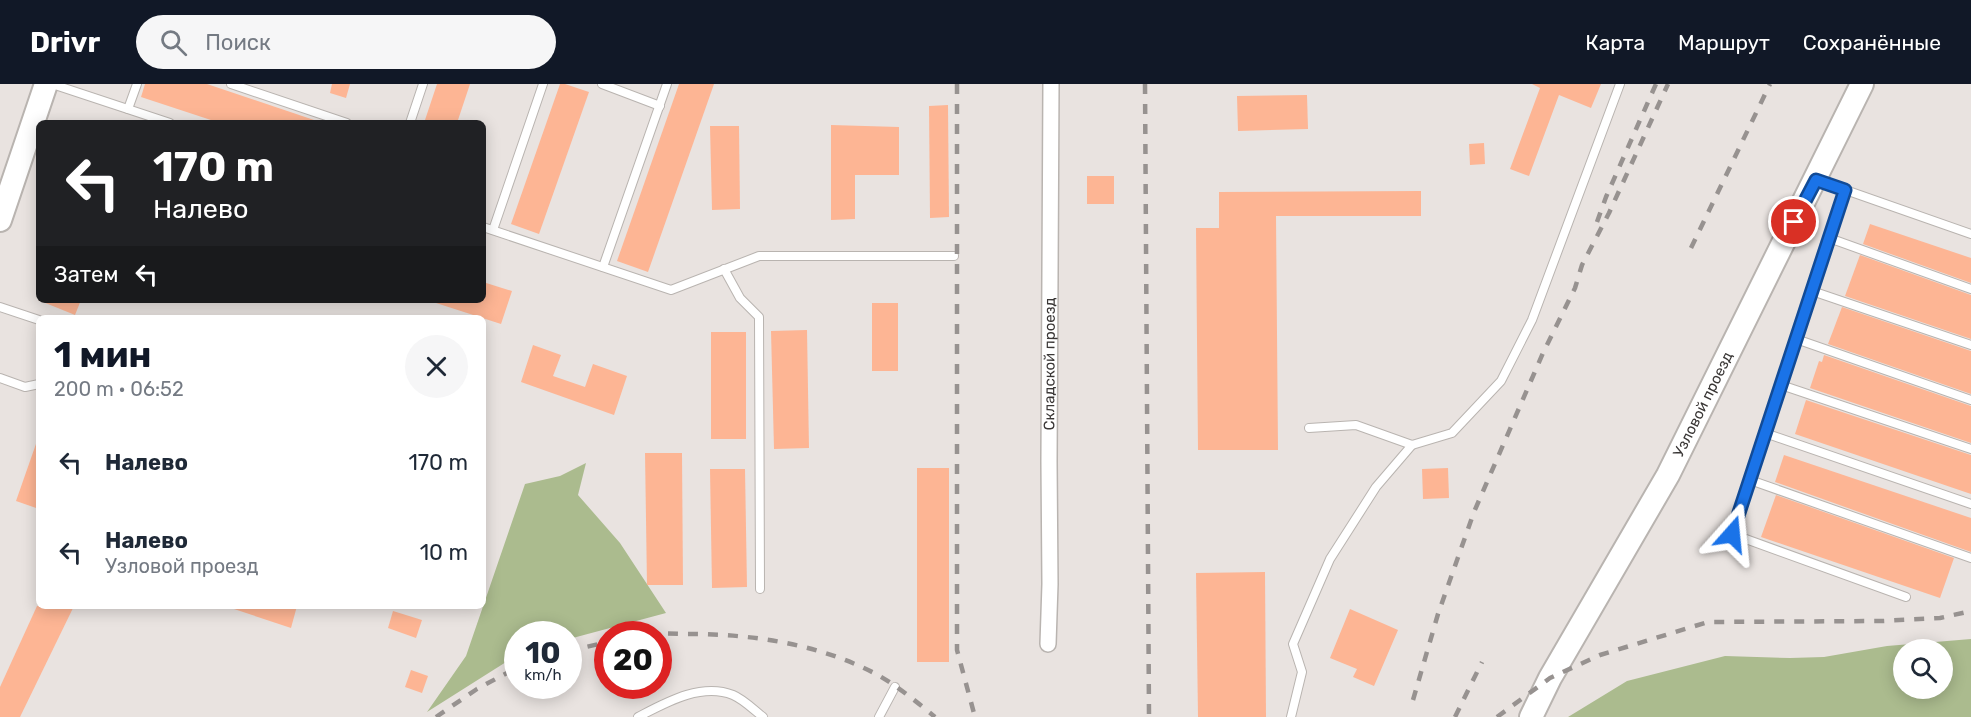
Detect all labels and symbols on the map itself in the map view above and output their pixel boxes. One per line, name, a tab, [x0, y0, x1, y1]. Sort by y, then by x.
pin	[1768, 196, 1819, 247]
street label: Складской проезд	[1040, 297, 1059, 431]
street label: Узловой проезд	[1669, 349, 1737, 460]
position arrow	[1700, 502, 1764, 566]
speed limit sign: 20	[594, 621, 672, 699]

